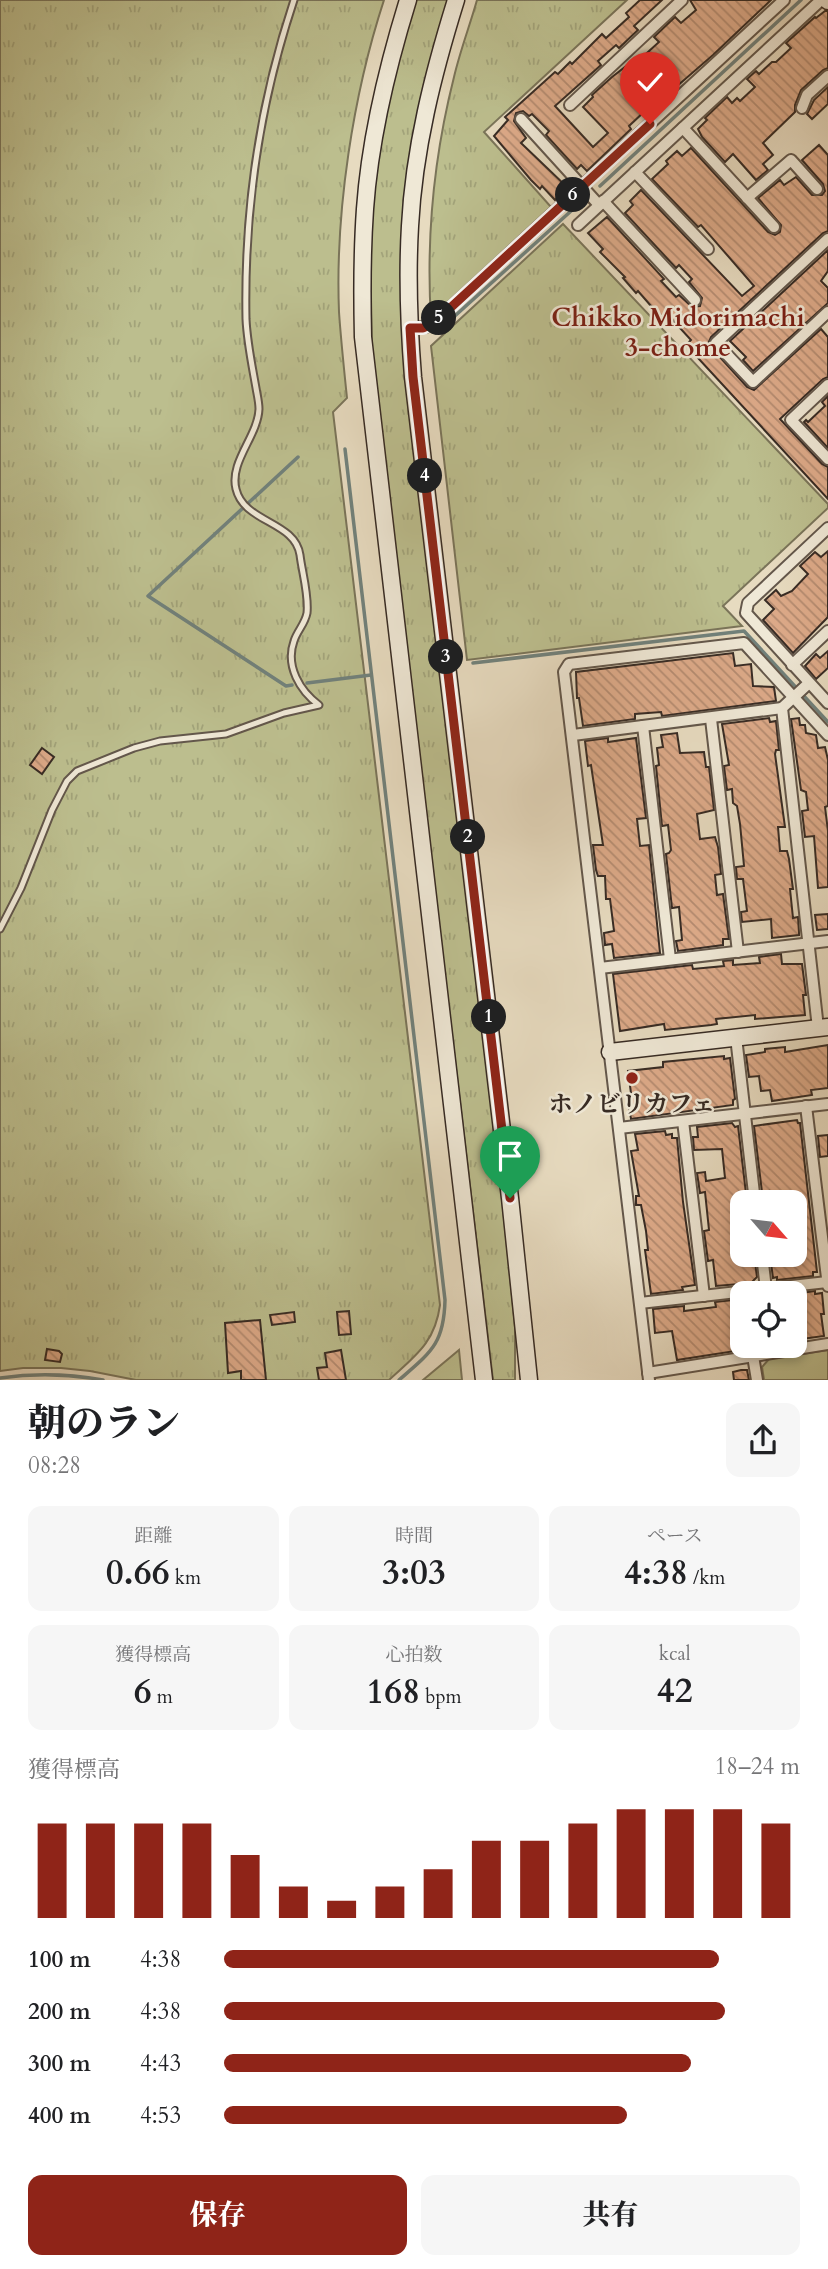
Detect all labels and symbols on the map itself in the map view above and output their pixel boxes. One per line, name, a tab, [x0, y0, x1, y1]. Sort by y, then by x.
pin	[620, 52, 680, 124]
pin: 6	[556, 178, 590, 212]
pin: 5	[422, 300, 457, 336]
district label: Chikko Midorimachi 3-chome	[551, 300, 805, 365]
pin: 4	[408, 458, 442, 494]
pin: 3	[428, 640, 464, 674]
pin: 2	[450, 820, 486, 854]
pin: 1	[472, 1000, 506, 1034]
marker: ホノビリカフェ	[624, 1070, 640, 1086]
place label: ホノビリカフェ	[549, 1088, 715, 1121]
pin	[480, 1126, 540, 1198]
north arrow	[730, 1190, 807, 1267]

